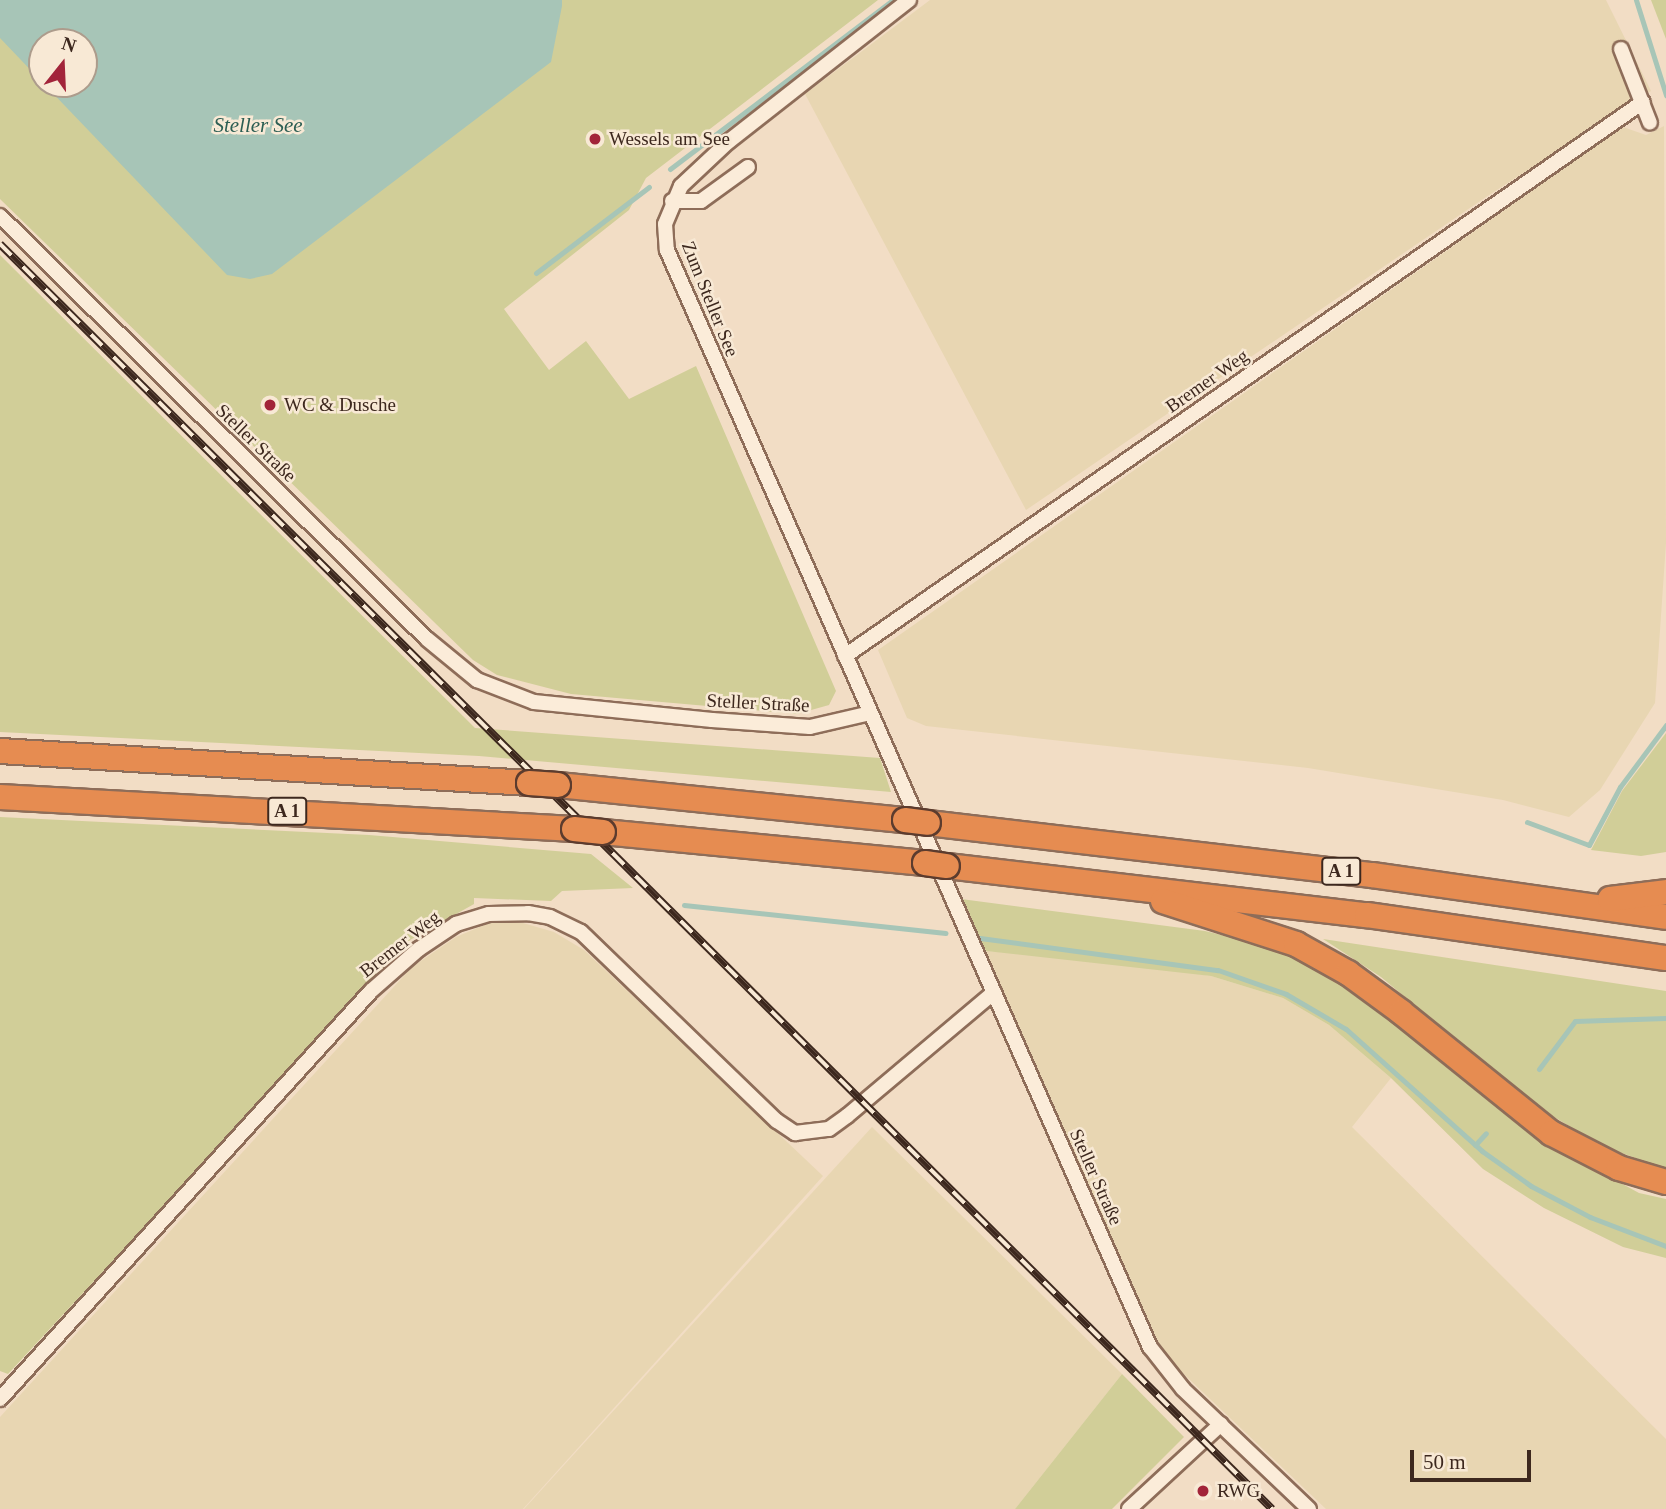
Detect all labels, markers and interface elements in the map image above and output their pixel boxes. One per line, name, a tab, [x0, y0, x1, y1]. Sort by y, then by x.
north arrow	[28, 28, 98, 98]
text: N	[59, 32, 79, 57]
water label: Steller See	[213, 112, 303, 138]
place label: Wessels am See	[609, 128, 730, 150]
marker: Wessels am See	[587, 131, 603, 147]
street label: Zum Steller See	[677, 238, 743, 360]
street label: Bremer Weg	[1161, 344, 1253, 418]
place label: WC & Dusche	[284, 394, 396, 416]
marker: WC & Dusche	[262, 397, 278, 413]
street label: Steller Straße	[211, 399, 301, 487]
street label: Steller Straße	[706, 689, 810, 717]
road number: A 1	[266, 796, 308, 826]
road number: A 1	[1320, 856, 1362, 886]
street label: Bremer Weg	[355, 905, 445, 983]
street label: Steller Straße	[1065, 1125, 1127, 1229]
scale bar	[1414, 1436, 1535, 1480]
text: 50 m	[1423, 1450, 1466, 1474]
place label: RWG	[1217, 1480, 1260, 1502]
marker: RWG	[1195, 1483, 1211, 1499]

